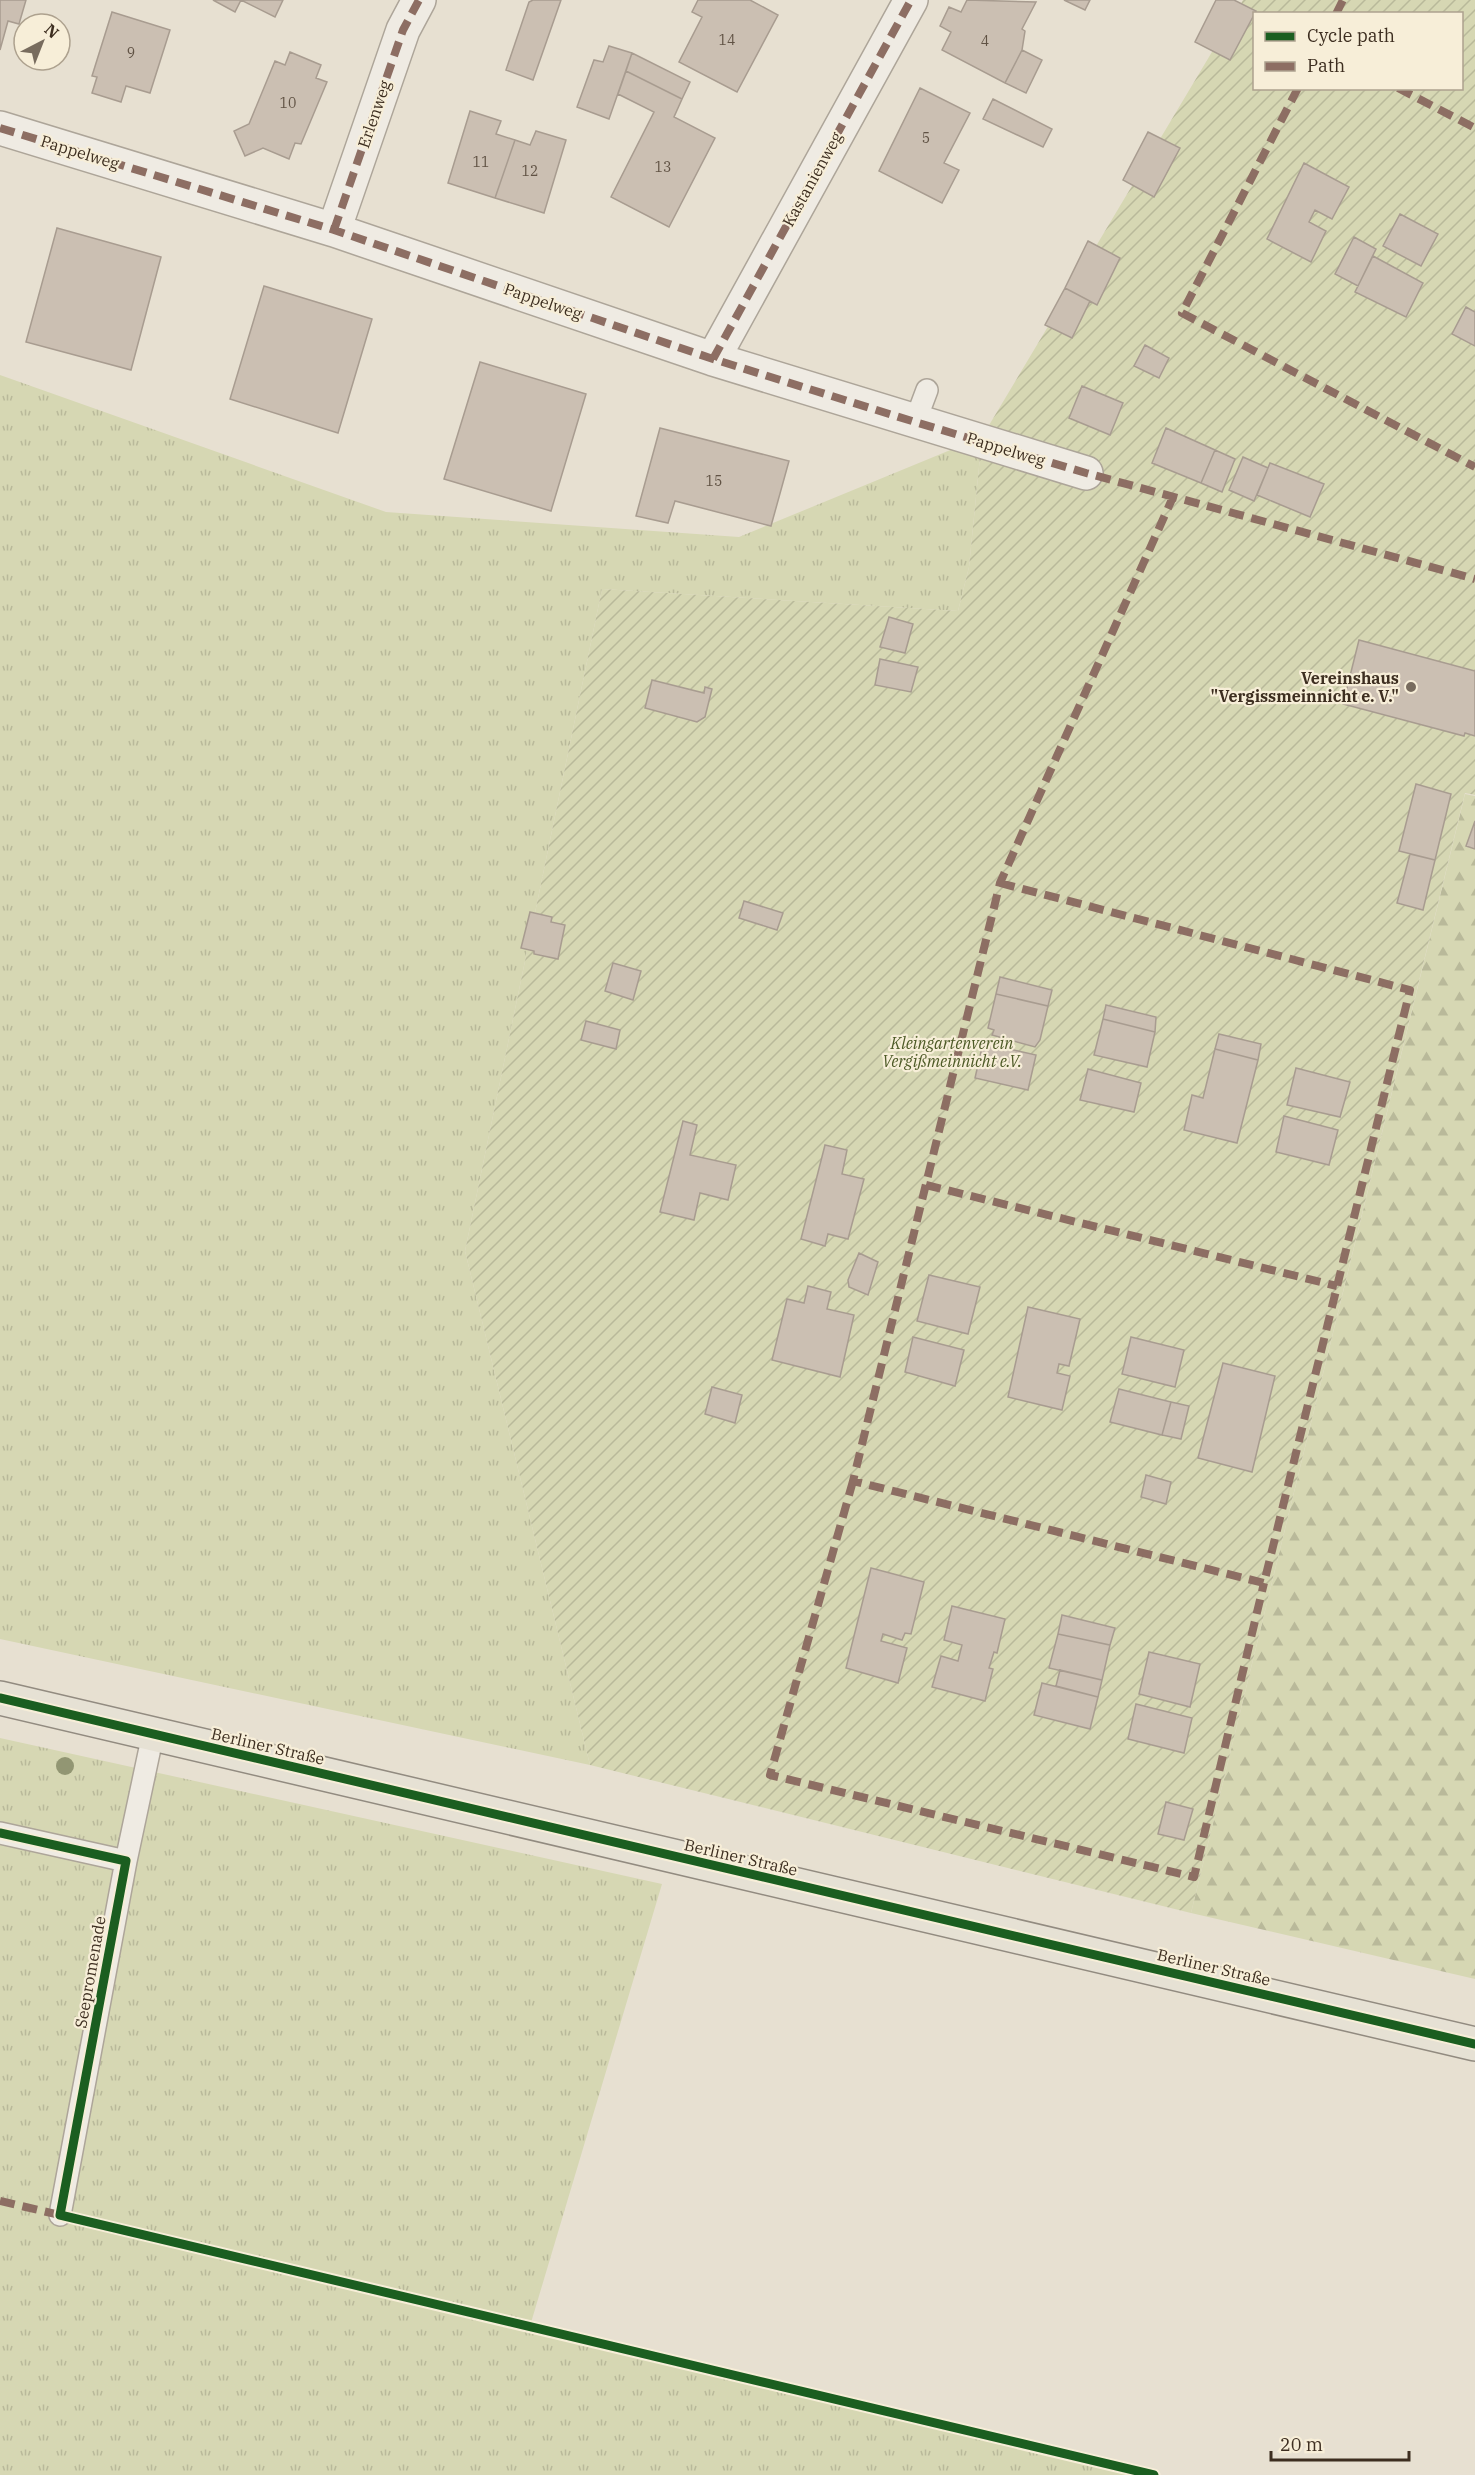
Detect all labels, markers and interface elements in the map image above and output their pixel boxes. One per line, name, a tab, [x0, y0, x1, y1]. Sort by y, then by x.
north arrow	[12, 12, 72, 72]
legend	[1253, 12, 1463, 90]
text: N	[41, 19, 63, 43]
text: Cycle path	[1307, 24, 1395, 47]
house number: 14	[719, 31, 735, 49]
house number: 4	[981, 32, 989, 50]
house number: 9	[127, 44, 135, 62]
text: Path	[1307, 54, 1345, 77]
street label: Erlenweg	[353, 77, 395, 151]
house number: 10	[280, 94, 296, 112]
street label: Kastanienweg	[778, 128, 846, 230]
house number: 5	[922, 129, 930, 147]
street label: Pappelweg	[38, 131, 122, 174]
house number: 11	[473, 153, 489, 171]
house number: 13	[655, 158, 671, 176]
house number: 12	[522, 162, 538, 180]
street label: Pappelweg	[501, 278, 585, 324]
street label: Pappelweg	[964, 428, 1048, 471]
house number: 15	[706, 472, 722, 490]
place label: Vereinshaus "Vergissmeinnicht e. V."	[1211, 668, 1399, 706]
marker: Vereinshaus "Vergissmeinnicht e. V."	[1404, 680, 1418, 694]
park label: Kleingartenverein Vergißmeinnicht e.V.	[882, 1033, 1022, 1071]
street label: Berliner Straße	[209, 1723, 327, 1769]
street label: Berliner Straße	[682, 1834, 800, 1880]
street label: Seepromenade	[70, 1914, 110, 2030]
street label: Berliner Straße	[1155, 1944, 1273, 1990]
scale bar	[1271, 2424, 1409, 2462]
text: 20 m	[1280, 2433, 1323, 2456]

